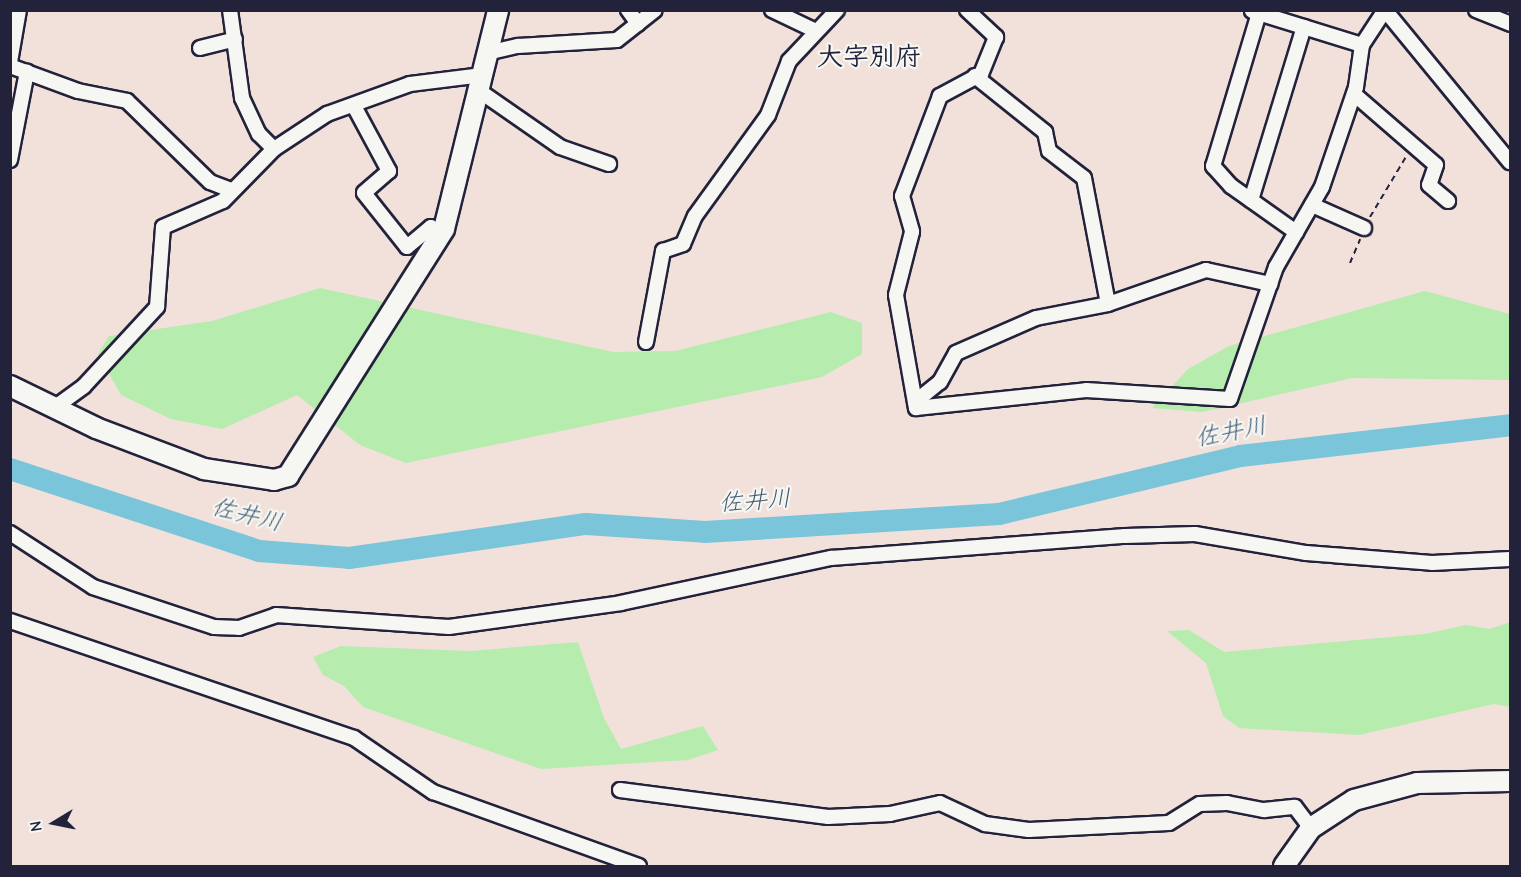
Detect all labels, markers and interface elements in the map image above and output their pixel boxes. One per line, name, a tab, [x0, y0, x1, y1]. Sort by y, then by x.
district label: 大字別府	[817, 42, 921, 74]
water label: 佐井川	[1193, 411, 1269, 453]
water label: 佐井川	[718, 484, 792, 518]
water label: 佐井川	[209, 492, 285, 538]
north arrow	[24, 793, 84, 853]
text: N	[27, 819, 46, 833]

